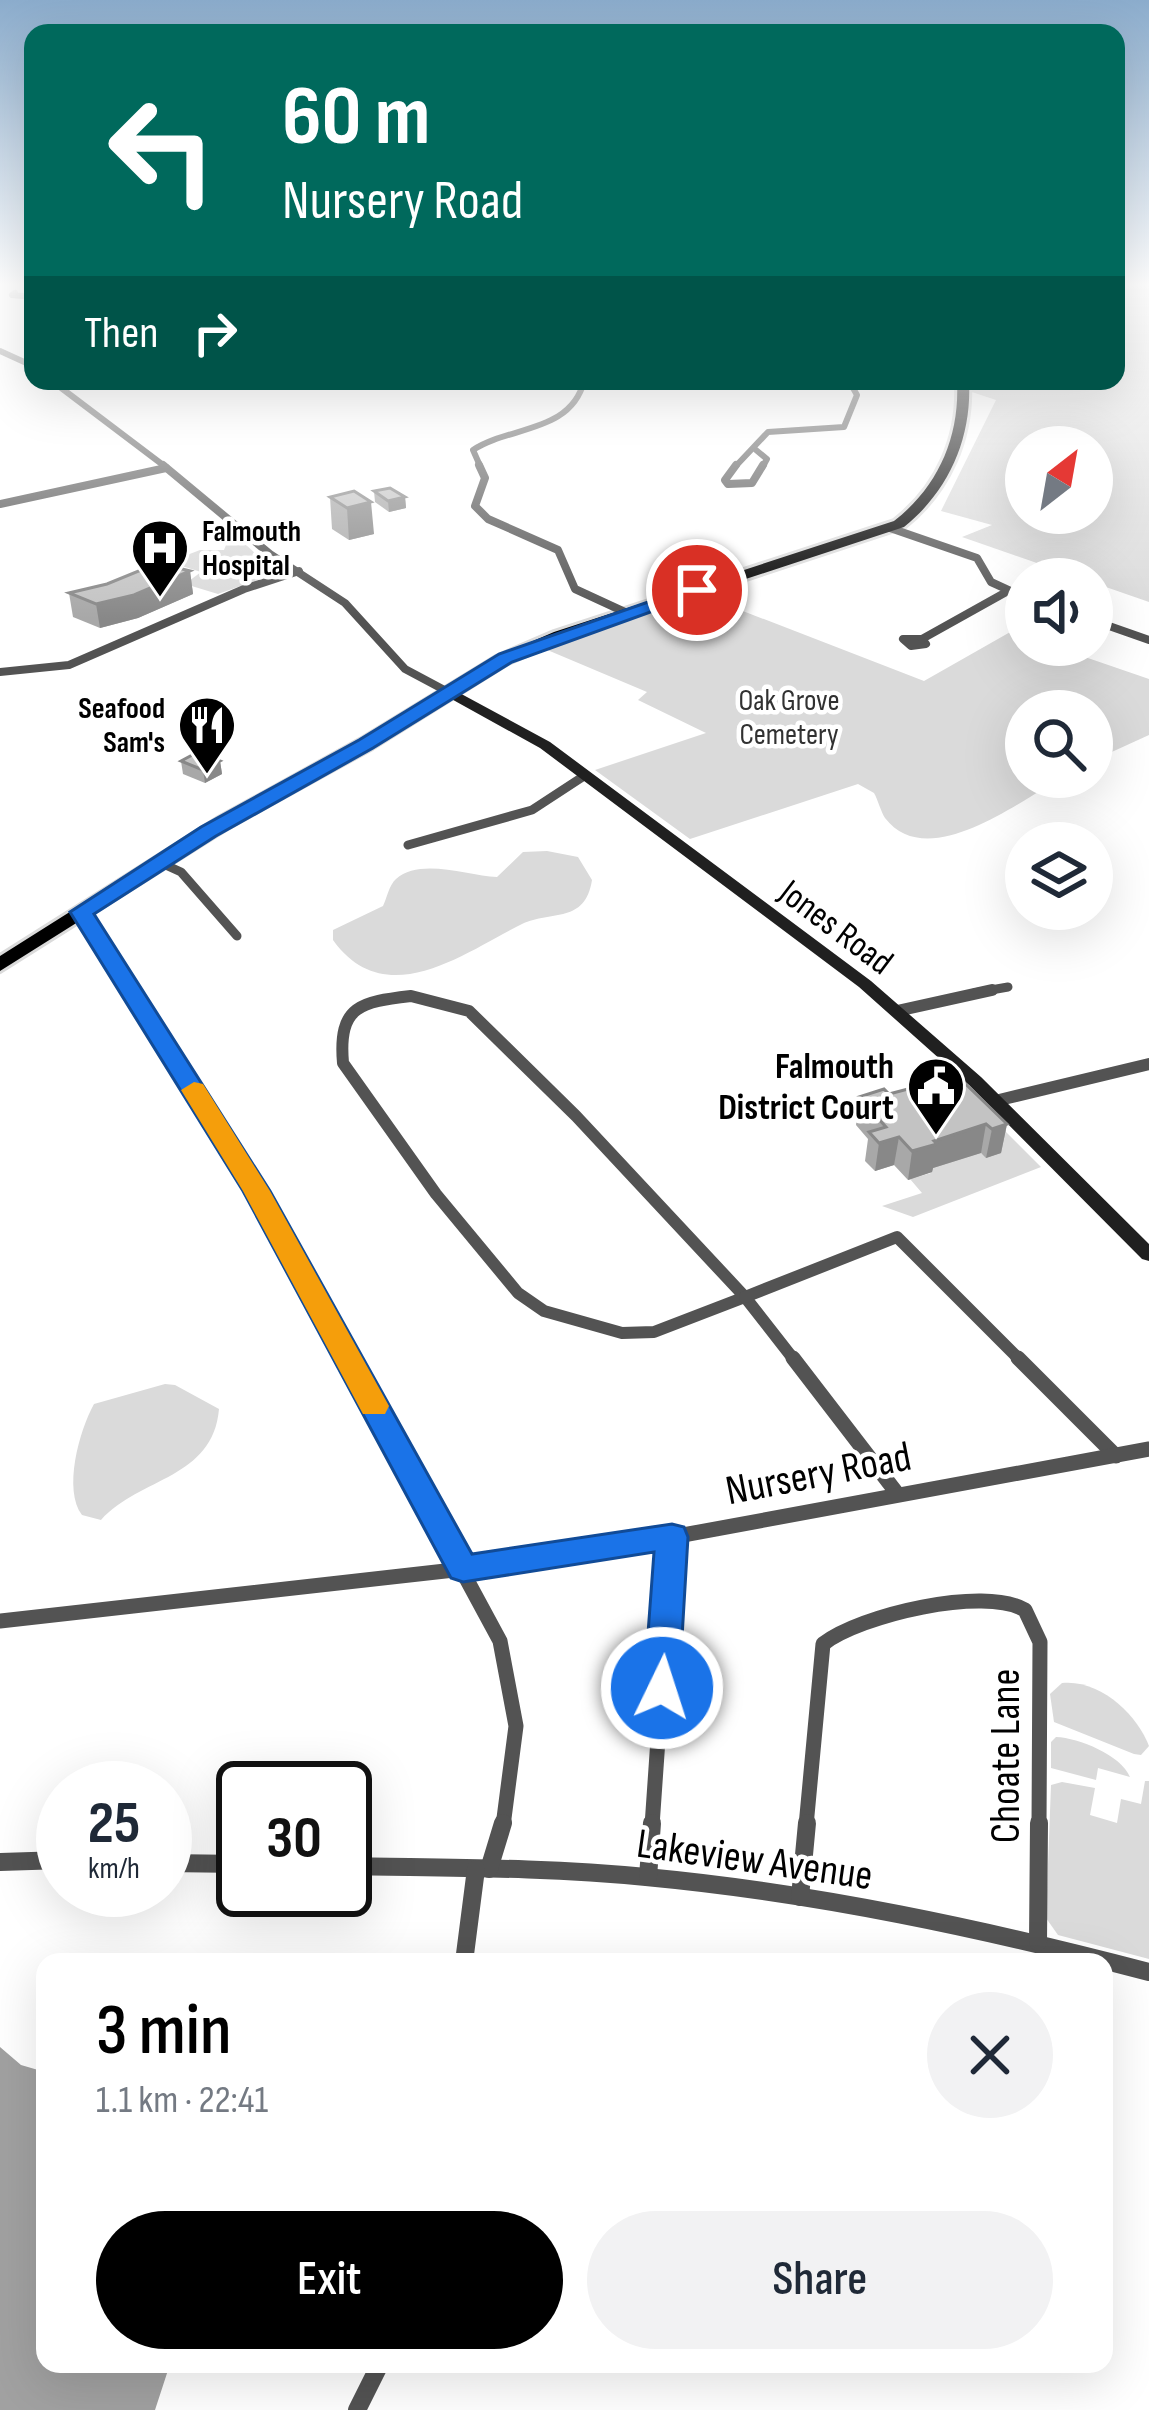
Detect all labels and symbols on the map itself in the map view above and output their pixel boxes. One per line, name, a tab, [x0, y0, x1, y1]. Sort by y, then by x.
north arrow	[1005, 426, 1113, 534]
place label: Falmouth Hospital	[202, 514, 301, 584]
hospital icon: Falmouth Hospital	[129, 517, 191, 599]
pin	[646, 539, 748, 641]
park label: Oak Grove Cemetery	[738, 683, 840, 753]
place label: Seafood Sam's	[78, 691, 165, 761]
restaurant icon: Seafood Sam's	[176, 694, 238, 776]
street label: Jones Road	[770, 871, 901, 985]
place label: Falmouth District Court	[718, 1046, 894, 1130]
public building icon: Falmouth District Court	[905, 1055, 967, 1137]
street label: Nursery Road	[722, 1432, 915, 1517]
position arrow	[599, 1625, 725, 1751]
street label: Choate Lane	[981, 1669, 1032, 1843]
speed limit sign: 30	[216, 1761, 372, 1917]
street label: Lakeview Avenue	[634, 1819, 876, 1902]

